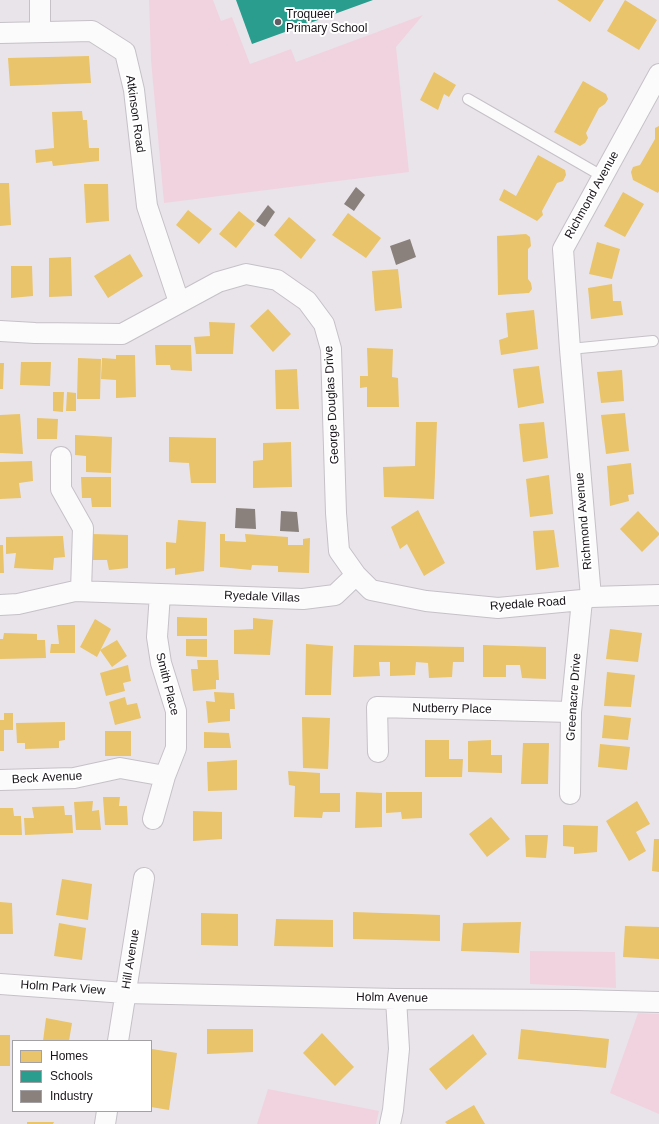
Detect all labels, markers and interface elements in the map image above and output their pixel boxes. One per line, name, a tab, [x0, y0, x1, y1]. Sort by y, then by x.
place label: Troqueer Primary School	[286, 8, 367, 36]
marker: Troqueer Primary School	[273, 17, 283, 27]
street label: Atkinson Road	[122, 74, 148, 154]
street label: Richmond Avenue	[562, 149, 622, 241]
street label: George Douglas Drive	[322, 345, 342, 465]
street label: Richmond Avenue	[573, 472, 595, 570]
street label: Ryedale Villas	[224, 588, 300, 606]
street label: Ryedale Road	[490, 594, 566, 614]
street label: Smith Place	[152, 651, 182, 717]
street label: Greenacre Drive	[564, 653, 584, 741]
street label: Nutberry Place	[412, 701, 492, 717]
street label: Beck Avenue	[11, 769, 83, 787]
street label: Hill Avenue	[119, 928, 143, 990]
street label: Holm Park View	[20, 978, 106, 998]
street label: Holm Avenue	[356, 990, 428, 1006]
legend	[12, 1040, 152, 1112]
text: Homes	[50, 1049, 88, 1063]
text: Schools	[50, 1069, 93, 1083]
text: Industry	[50, 1089, 93, 1103]

